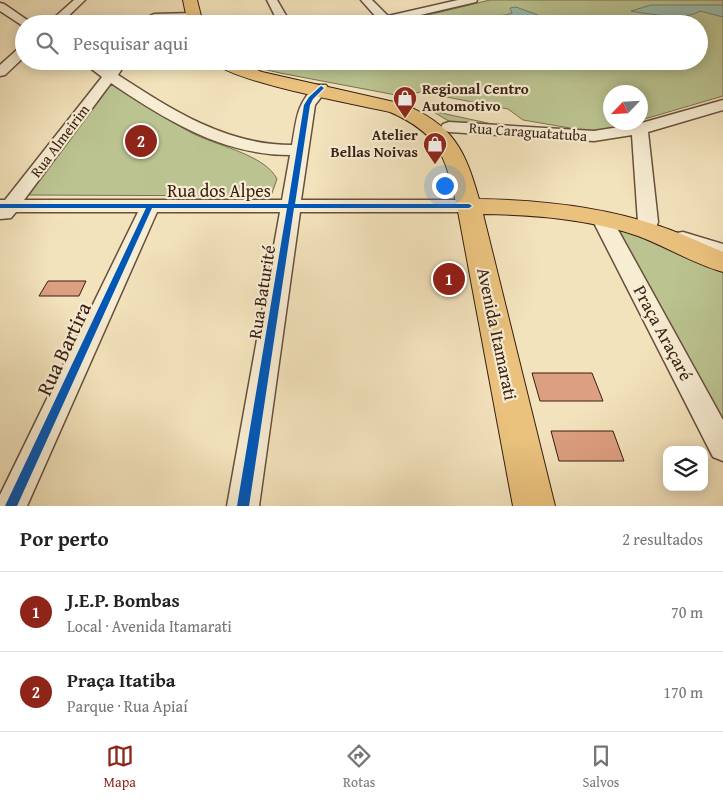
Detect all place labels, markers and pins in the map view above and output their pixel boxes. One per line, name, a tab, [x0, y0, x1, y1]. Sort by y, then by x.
place label: Regional Centro Automotivo	[422, 78, 529, 116]
shop icon: Regional Centro Automotivo	[392, 85, 418, 119]
pin: 2	[125, 122, 157, 160]
place label: Atelier Bellas Noivas	[330, 124, 418, 162]
shop icon: Atelier Bellas Noivas	[422, 131, 448, 165]
pin: 1	[433, 260, 465, 298]

